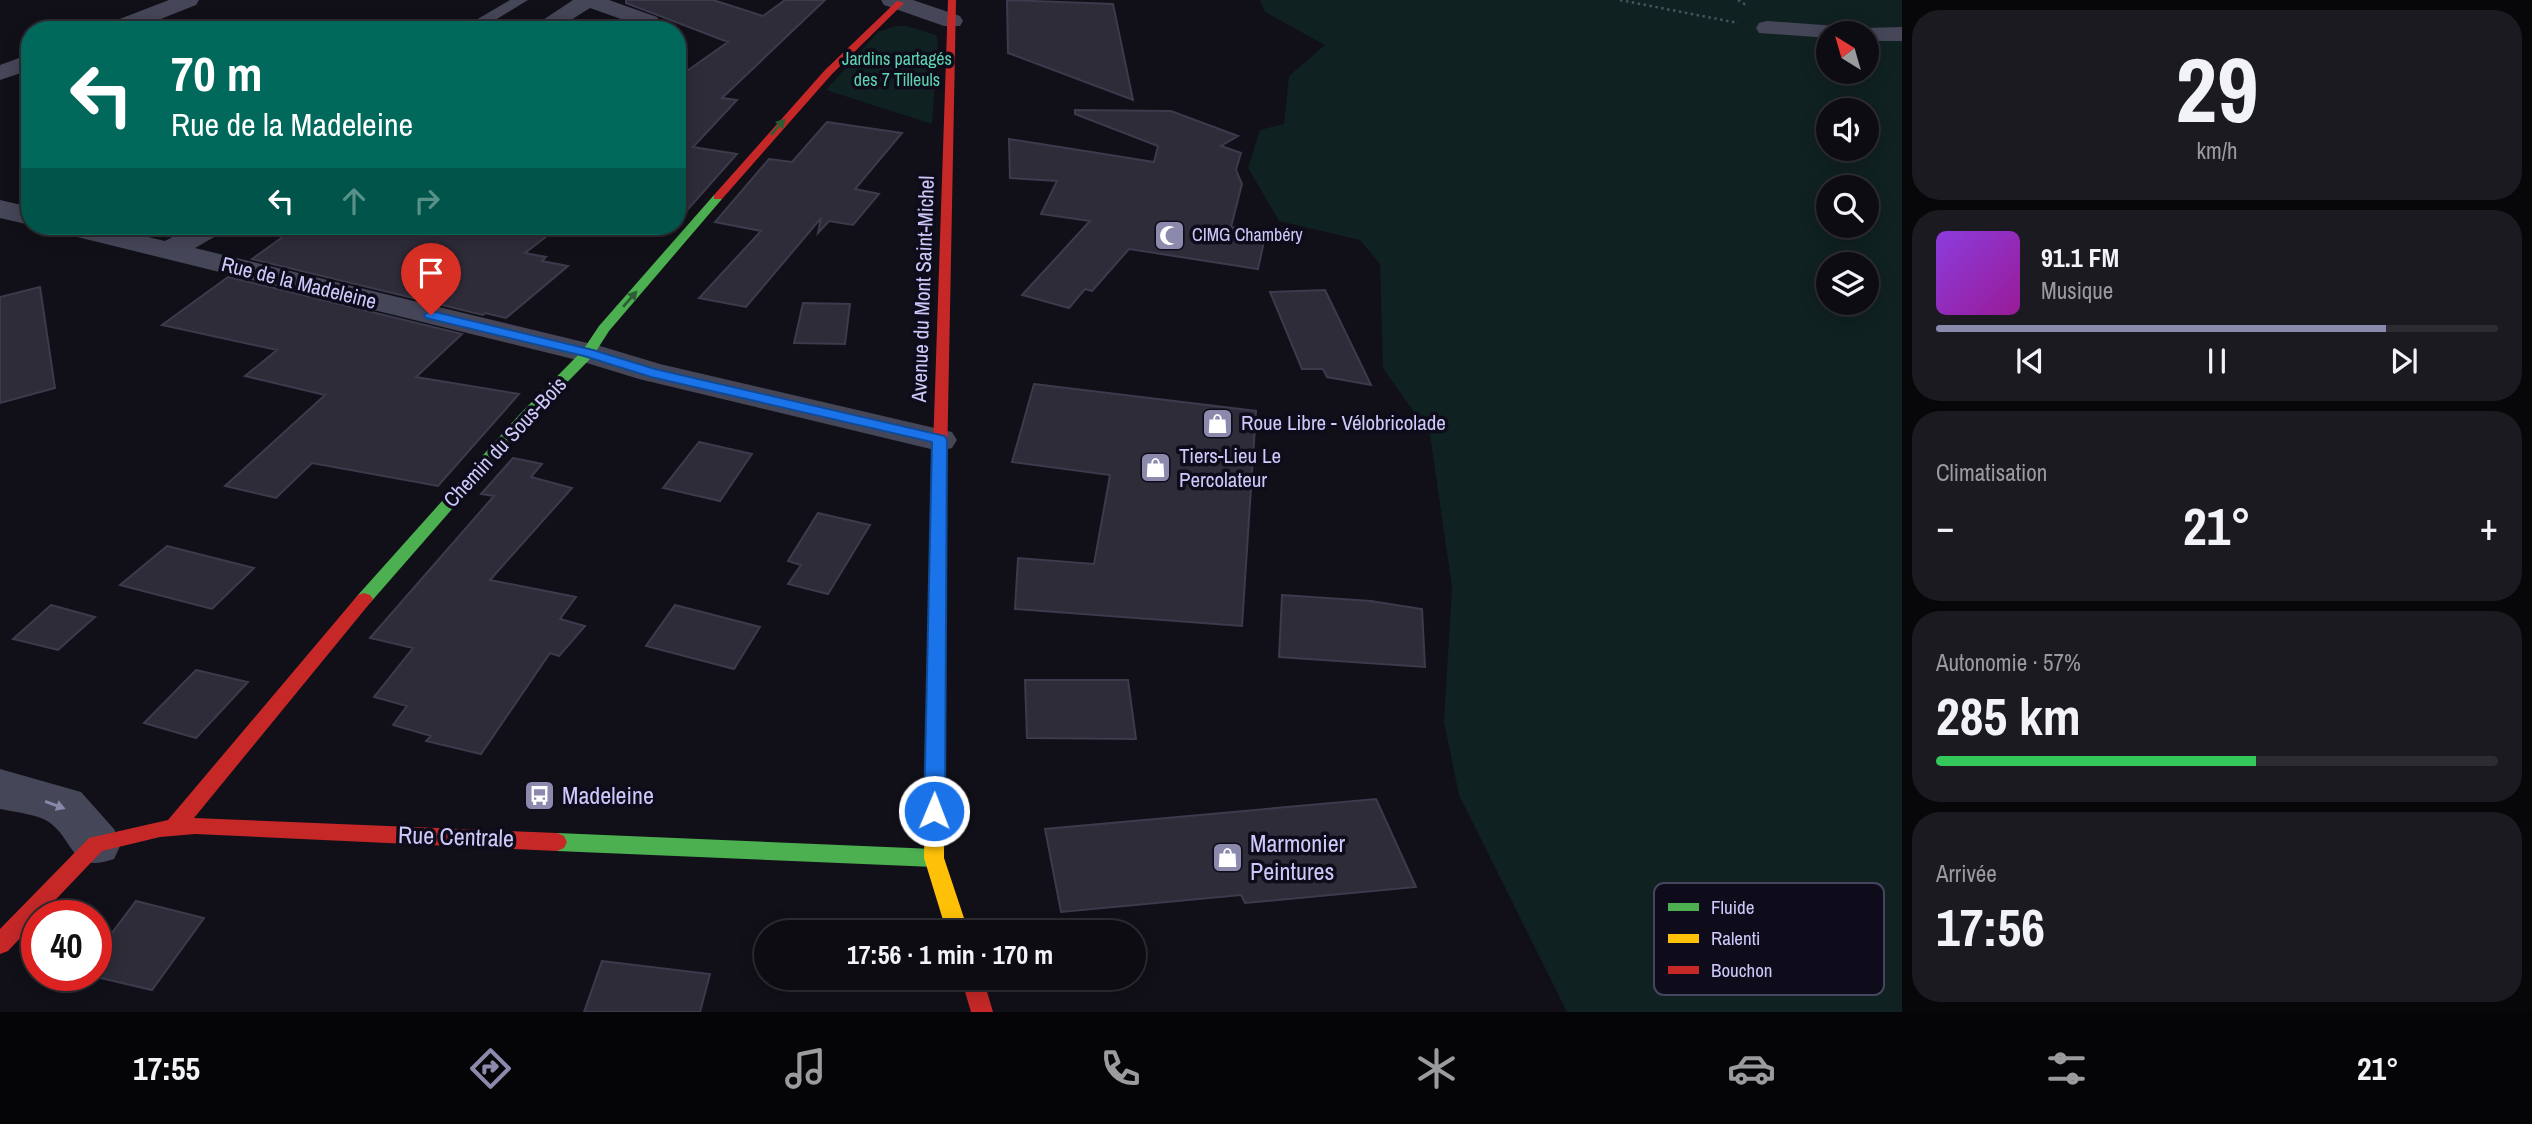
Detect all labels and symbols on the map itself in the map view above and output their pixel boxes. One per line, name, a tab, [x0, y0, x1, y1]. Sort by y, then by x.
north arrow	[1816, 21, 1880, 84]
park label: Jardins partagés des 7 Tilleuls	[842, 46, 952, 92]
one-way arrow	[770, 118, 786, 136]
street label: Avenue du Mont Saint-Michel	[904, 175, 941, 404]
mosque icon: CIMG Chambéry	[1152, 218, 1186, 252]
place label: CIMG Chambéry	[1192, 222, 1303, 247]
pin	[401, 243, 461, 315]
street label: Rue de la Madeleine	[219, 249, 380, 316]
one-way arrow	[622, 291, 637, 308]
street label: Chemin du Sous-Bois	[437, 370, 573, 513]
shop icon: Roue Libre - Vélobricolade	[1201, 406, 1235, 440]
place label: Roue Libre - Vélobricolade	[1241, 408, 1446, 437]
place label: Tiers-Lieu Le Percolateur	[1179, 441, 1281, 494]
shop icon: Tiers-Lieu Le Percolateur	[1139, 451, 1173, 485]
position arrow	[897, 774, 971, 848]
bus stop icon: Madeleine	[522, 779, 556, 813]
place label: Madeleine	[562, 779, 654, 811]
one-way arrow	[45, 800, 66, 811]
street label: Rue Centrale	[398, 818, 515, 854]
place label: Marmonier Peintures	[1250, 827, 1346, 887]
shop icon: Marmonier Peintures	[1210, 841, 1244, 875]
legend	[1654, 883, 1884, 995]
text: Fluide	[1711, 894, 1754, 920]
speed limit sign: 40	[21, 900, 112, 991]
text: Ralenti	[1711, 925, 1760, 951]
text: Bouchon	[1711, 957, 1773, 983]

